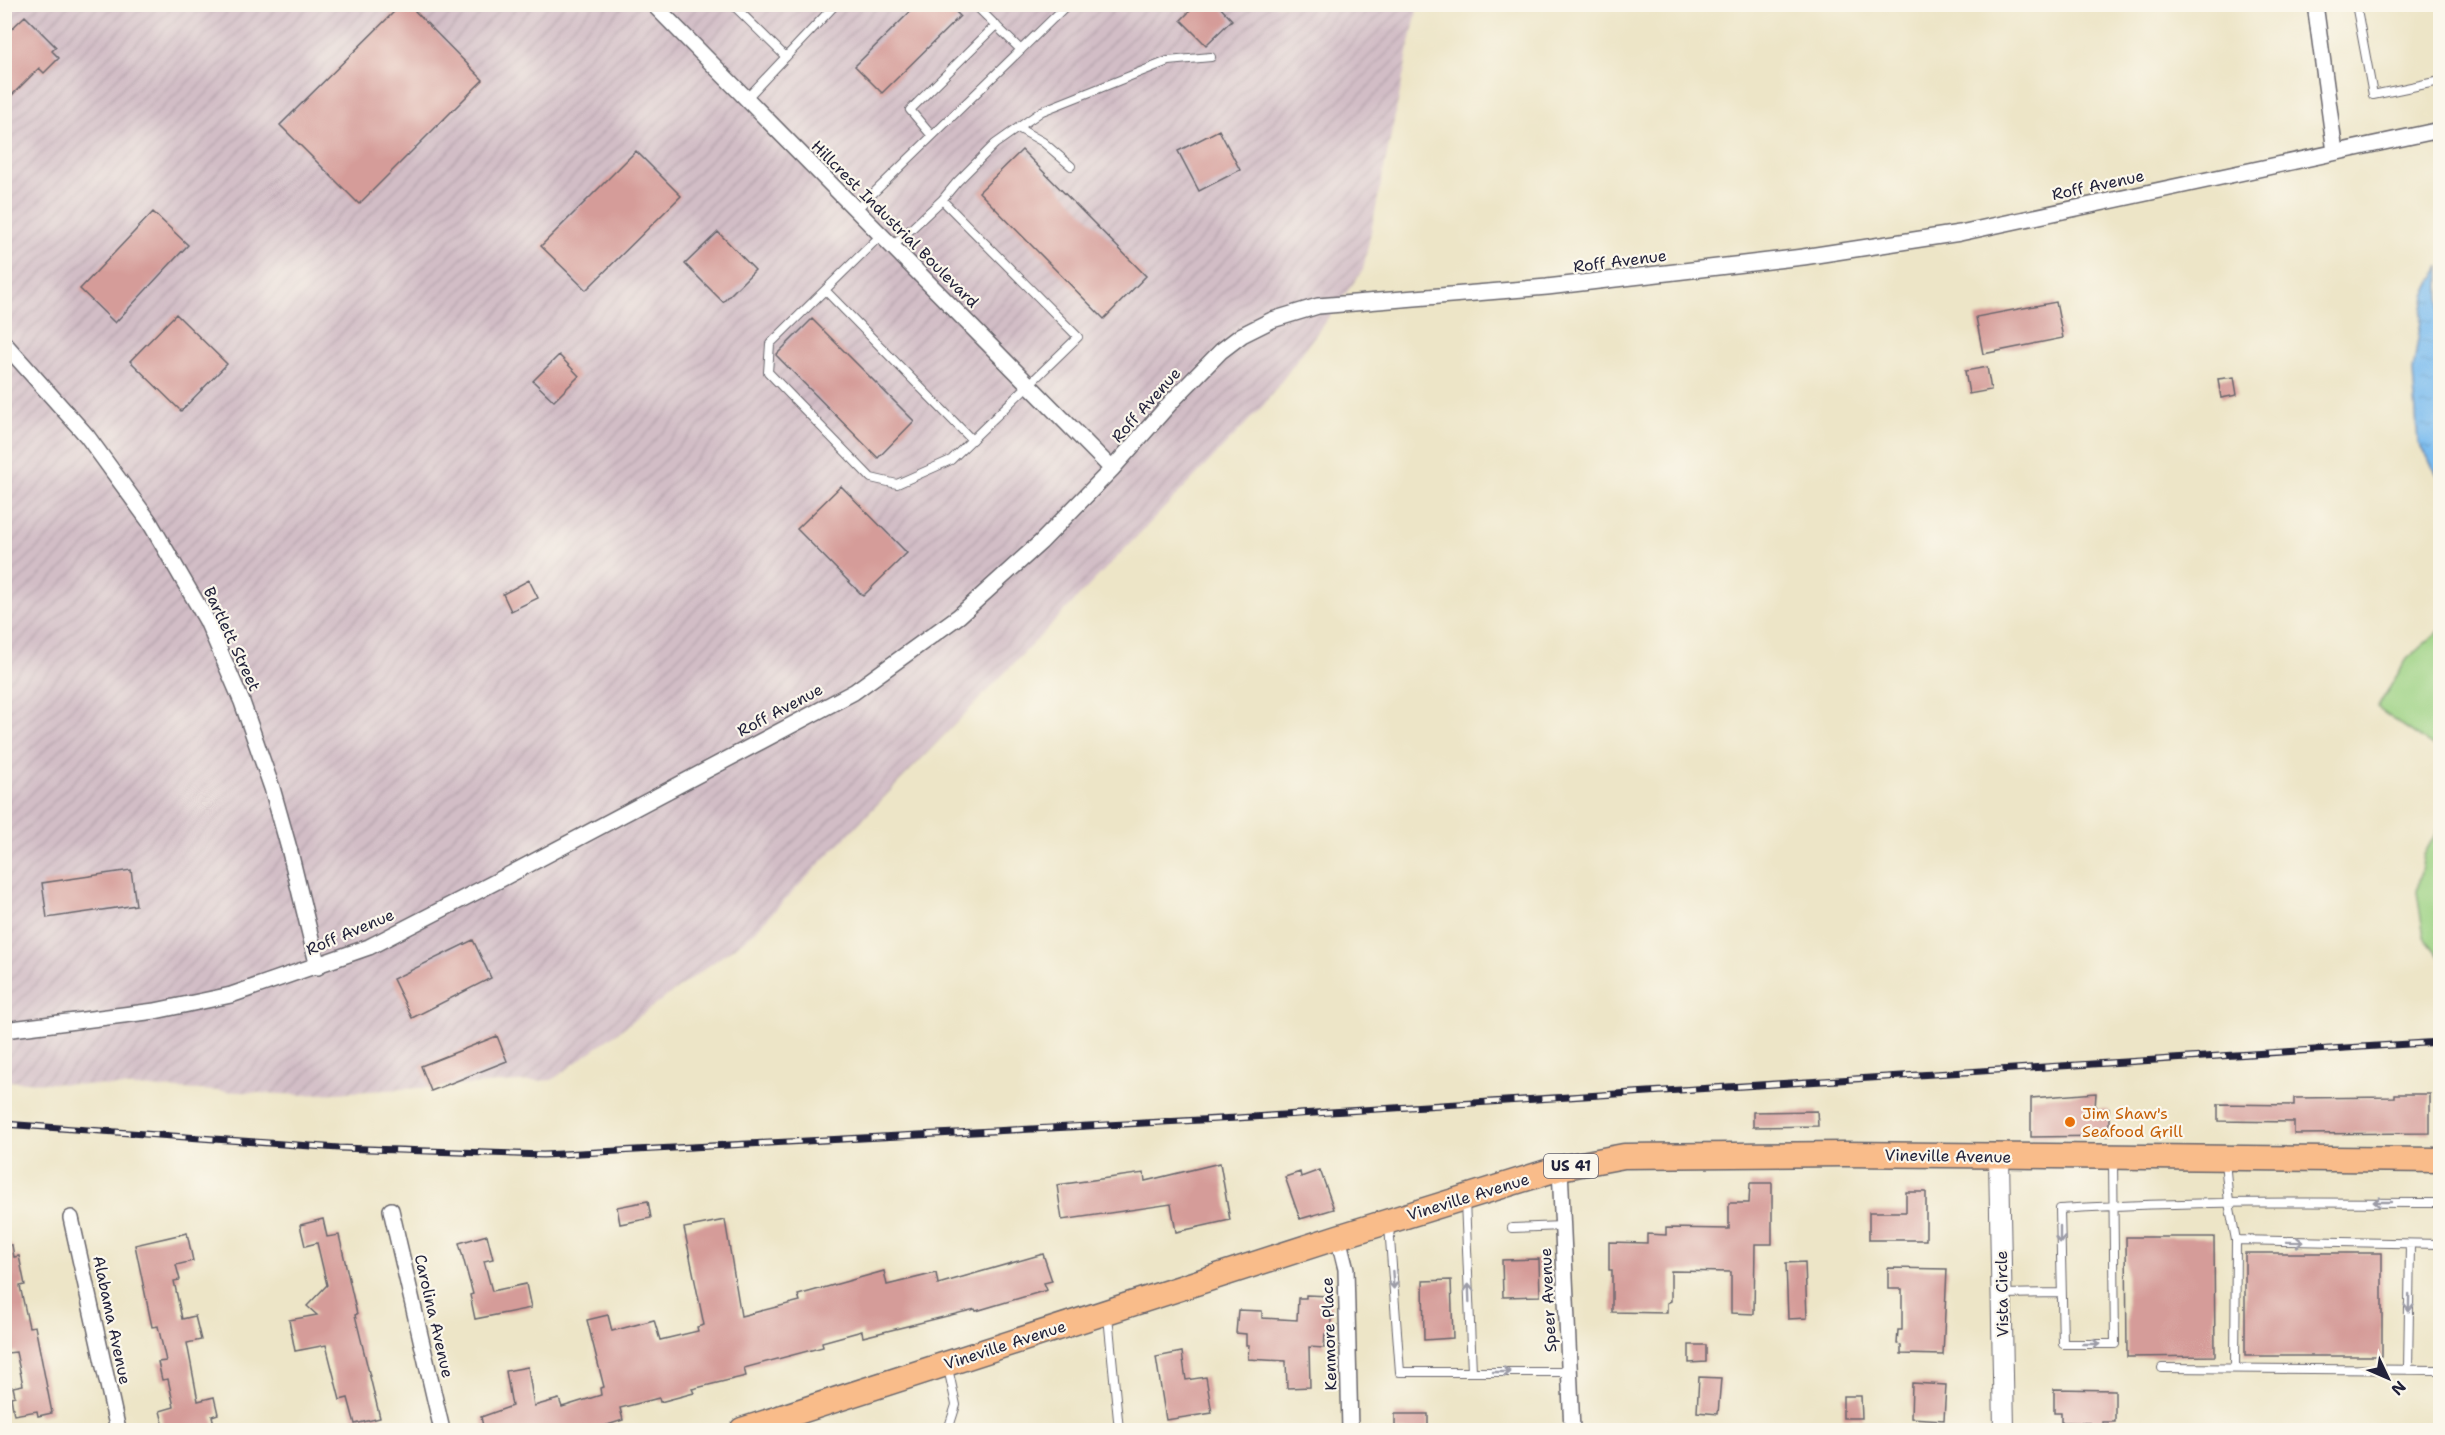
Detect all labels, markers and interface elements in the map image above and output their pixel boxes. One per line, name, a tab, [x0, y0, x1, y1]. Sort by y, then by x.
street label: Hillcrest Industrial Boulevard	[807, 136, 983, 312]
street label: Roff Avenue	[2050, 165, 2146, 205]
street label: Roff Avenue	[1572, 245, 1668, 277]
street label: Roff Avenue	[1107, 363, 1185, 447]
street label: Bartlett Street	[199, 584, 265, 694]
street label: Roff Avenue	[734, 679, 826, 741]
street label: Roff Avenue	[303, 904, 397, 960]
place label: Jim Shaw's Seafood Grill	[2082, 1103, 2183, 1142]
marker: Jim Shaw's Seafood Grill	[2063, 1115, 2077, 1129]
street label: Vineville Avenue	[1884, 1144, 2012, 1168]
road number: US 41	[1544, 1154, 1598, 1178]
street label: Vineville Avenue	[1404, 1168, 1532, 1226]
one-way arrow	[2373, 1196, 2393, 1208]
one-way arrow	[2055, 1224, 2066, 1244]
one-way arrow	[2284, 1236, 2304, 1247]
street label: Speer Avenue	[1535, 1247, 1561, 1353]
street label: Vista Circle	[1991, 1250, 2013, 1338]
street label: Carolina Avenue	[410, 1252, 458, 1380]
street label: Alabama Avenue	[88, 1254, 136, 1386]
one-way arrow	[1388, 1269, 1399, 1289]
street label: Kenmore Place	[1317, 1277, 1341, 1391]
one-way arrow	[1463, 1283, 1474, 1303]
one-way arrow	[2403, 1292, 2415, 1312]
street label: Vineville Avenue	[941, 1315, 1069, 1375]
one-way arrow	[2081, 1338, 2101, 1350]
north arrow	[2358, 1348, 2418, 1408]
one-way arrow	[1491, 1366, 1511, 1378]
text: N	[2386, 1376, 2410, 1400]

